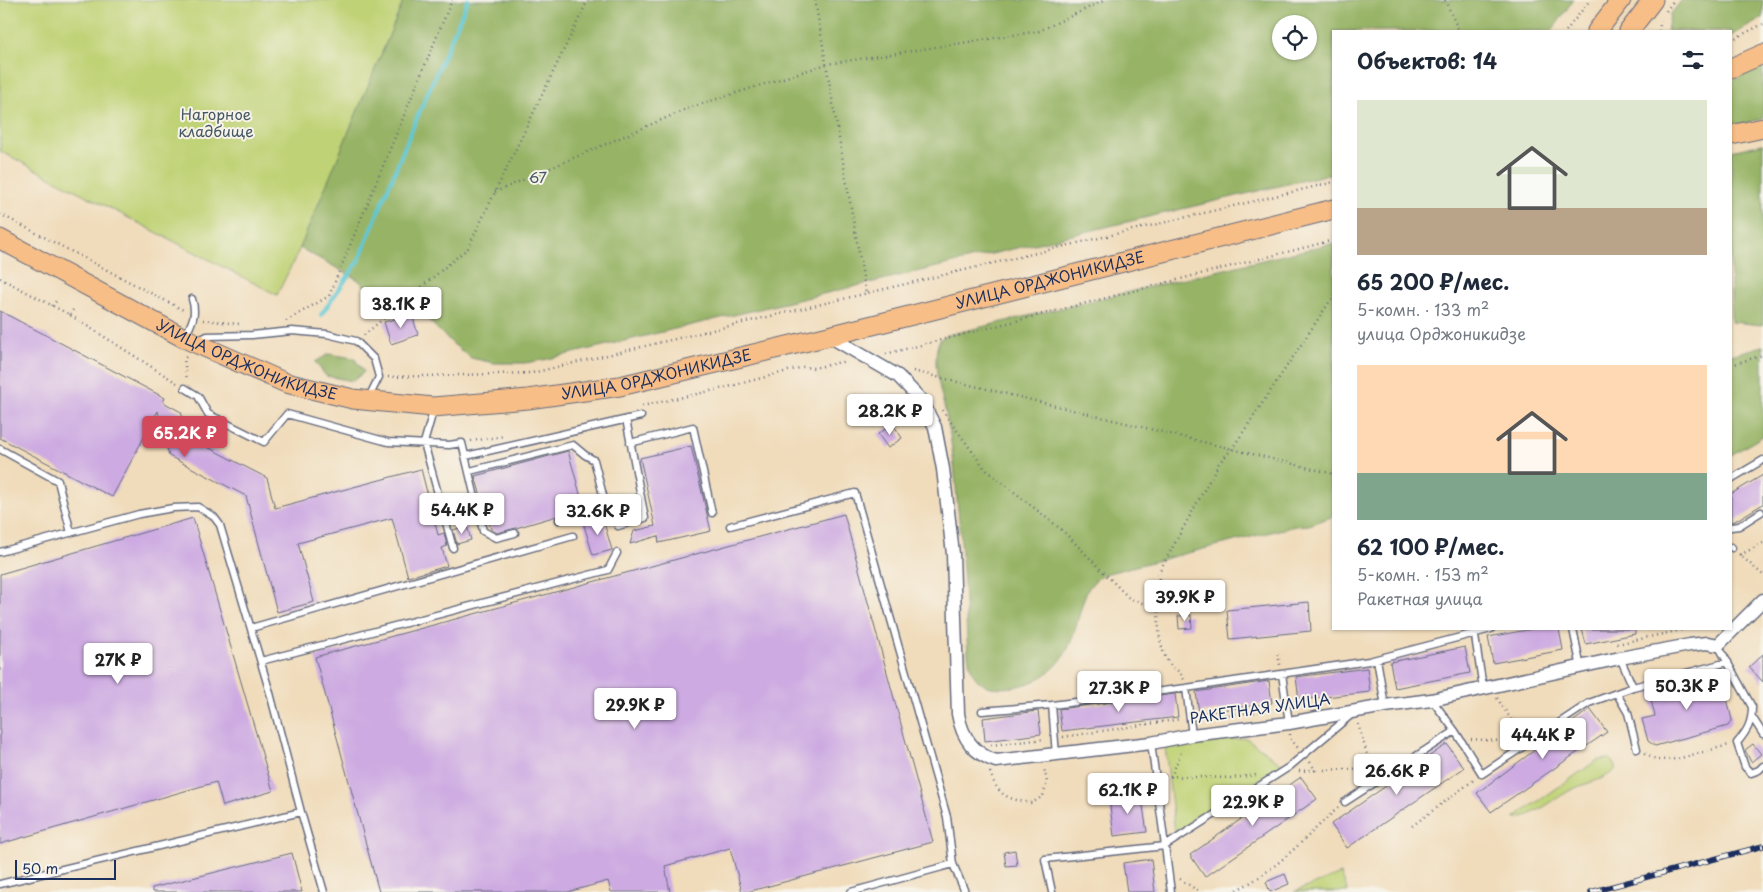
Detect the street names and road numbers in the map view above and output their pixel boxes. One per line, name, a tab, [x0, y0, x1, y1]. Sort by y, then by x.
street label: УЛИЦА ОРДЖОНИКИДЗЕ	[953, 244, 1147, 314]
street label: УЛИЦА ОРДЖОНИКИДЗЕ	[153, 312, 340, 405]
street label: УЛИЦА ОРДЖОНИКИДЗЕ	[560, 342, 754, 404]
street label: РАКЕТНАЯ УЛИЦА	[1188, 686, 1332, 729]

